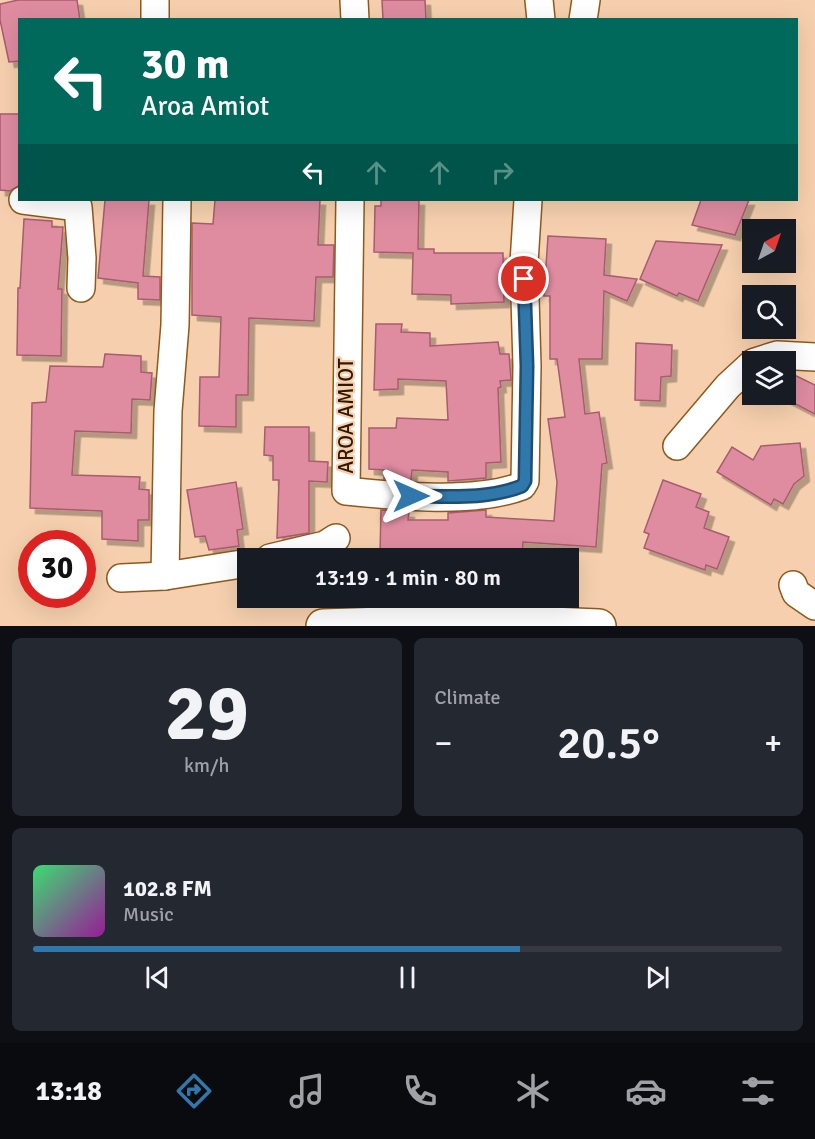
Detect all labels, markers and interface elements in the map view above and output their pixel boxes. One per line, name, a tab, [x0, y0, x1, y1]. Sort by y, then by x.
text: 30 m	[141, 39, 230, 90]
icon: left	[42, 42, 120, 120]
text: Aroa Amiot	[141, 90, 269, 123]
icon: left	[297, 156, 330, 189]
icon: ahead	[360, 156, 393, 189]
icon: ahead	[423, 156, 456, 189]
icon: right	[486, 156, 519, 189]
north arrow	[742, 219, 796, 273]
map controls	[742, 219, 796, 405]
pin	[498, 253, 549, 304]
icon: arrive	[507, 262, 540, 295]
button: search	[742, 285, 796, 339]
button: layers	[742, 351, 796, 405]
street label: AROA AMIOT	[333, 357, 359, 474]
position arrow	[379, 464, 443, 528]
speed limit sign: 30	[18, 530, 96, 608]
text: 13:19 · 1 min · 80 m	[315, 564, 501, 591]
text: 29	[165, 666, 249, 762]
text: Climate	[435, 685, 500, 710]
text: 20.5°	[557, 716, 660, 771]
text: −	[435, 723, 452, 764]
text: +	[764, 723, 782, 764]
text: km/h	[184, 753, 229, 778]
text: 102.8 FM	[123, 875, 212, 902]
text: Music	[123, 902, 174, 927]
icon: previous	[141, 961, 174, 994]
icon: pause	[391, 961, 424, 994]
icon: next	[641, 961, 674, 994]
icon: directions	[173, 1070, 215, 1112]
icon: music	[286, 1070, 328, 1112]
icon: phone	[399, 1070, 441, 1112]
icon: climate	[512, 1070, 554, 1112]
icon: car	[625, 1070, 667, 1112]
icon: filters	[737, 1070, 779, 1112]
text: 13:18	[35, 1075, 102, 1108]

